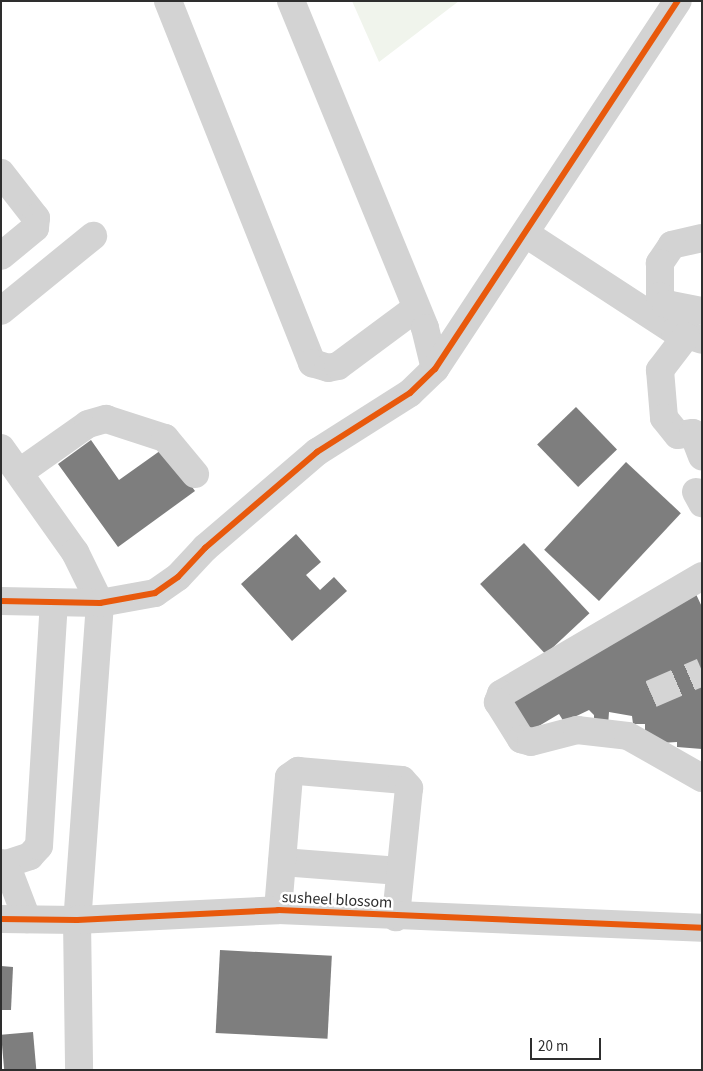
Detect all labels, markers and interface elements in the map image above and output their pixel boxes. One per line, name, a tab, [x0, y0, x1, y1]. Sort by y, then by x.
street label: susheel blossom	[281, 888, 393, 912]
scale bar	[533, 1028, 604, 1060]
text: 20 m	[538, 1036, 568, 1057]

